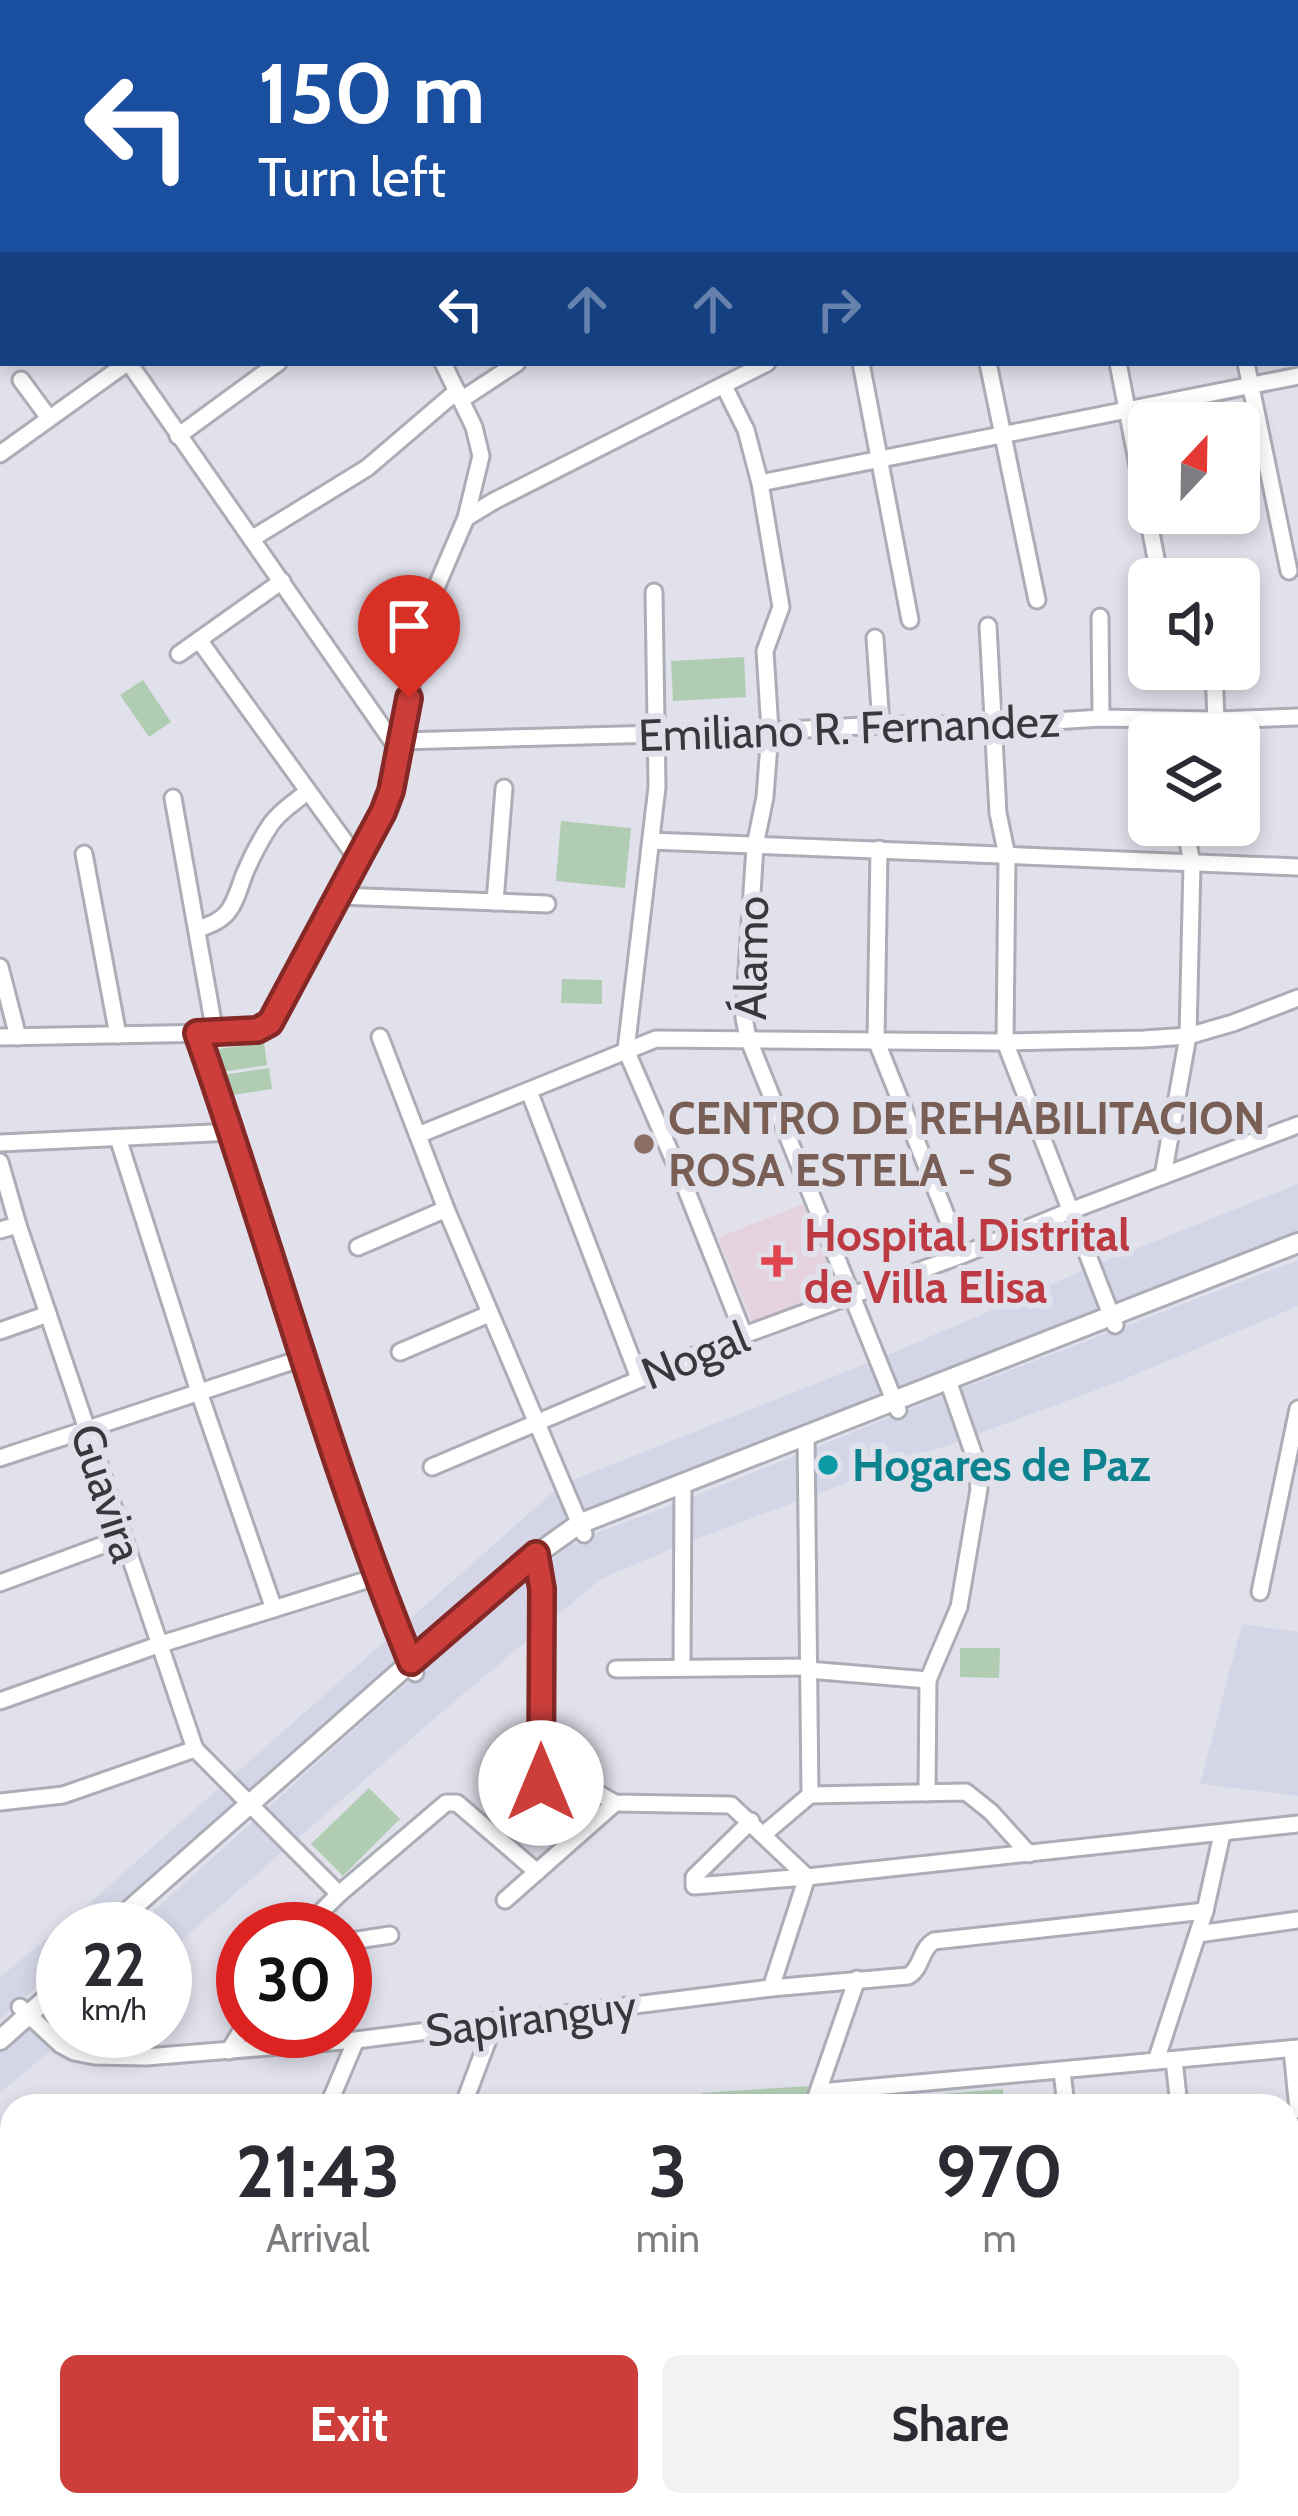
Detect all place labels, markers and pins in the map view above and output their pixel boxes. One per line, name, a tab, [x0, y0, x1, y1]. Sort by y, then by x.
pin	[358, 575, 460, 698]
place label: CENTRO DE REHABILITACION ROSA ESTELA - S	[668, 1091, 1265, 1197]
marker: CENTRO DE REHABILITACION ROSA ESTELA - S	[631, 1131, 657, 1157]
place label: Hospital Distrital de Villa Elisa	[804, 1208, 1130, 1314]
marker: Hospital Distrital de Villa Elisa	[761, 1245, 793, 1277]
place label: Hogares de Paz	[852, 1438, 1151, 1492]
marker: Hogares de Paz	[815, 1452, 841, 1478]

